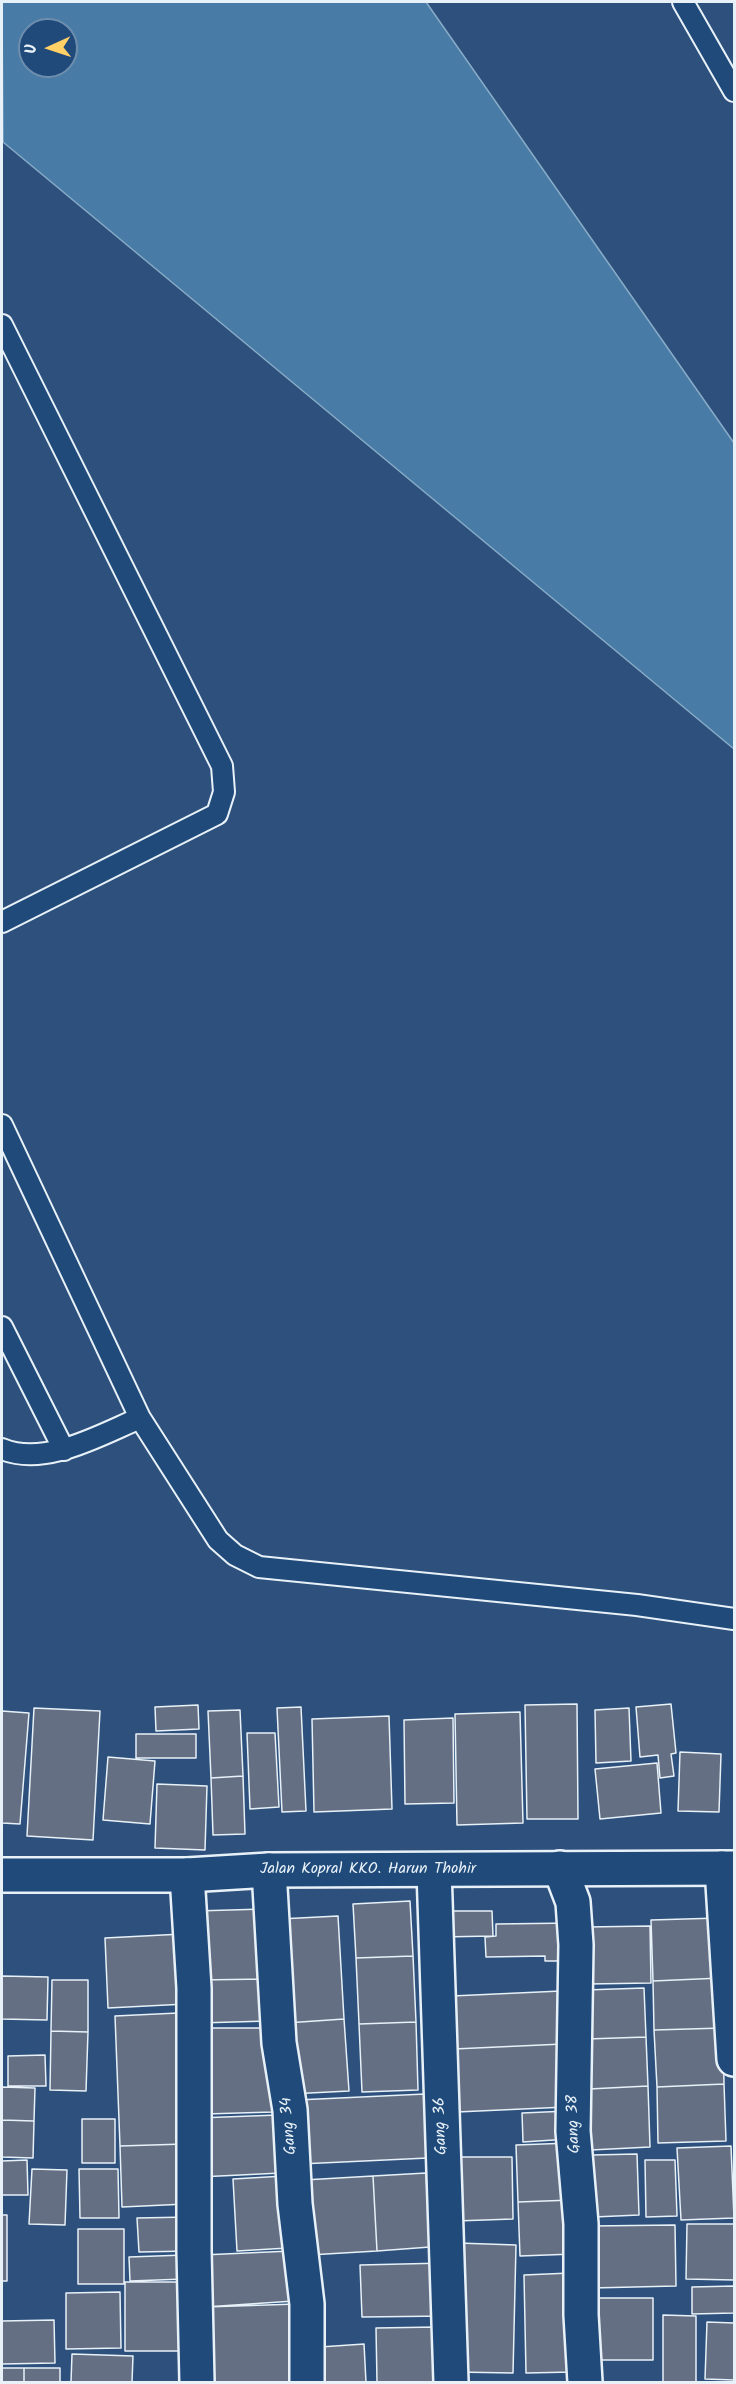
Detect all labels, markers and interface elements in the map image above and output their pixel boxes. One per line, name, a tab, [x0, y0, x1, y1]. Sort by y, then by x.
north arrow	[18, 18, 78, 78]
text: U	[19, 43, 44, 54]
street label: Jalan Kopral KKO. Harun Thohir	[260, 1860, 476, 1880]
street label: Gang 38	[564, 2094, 586, 2154]
street label: Gang 34	[278, 2096, 302, 2156]
street label: Gang 36	[431, 2097, 453, 2155]

